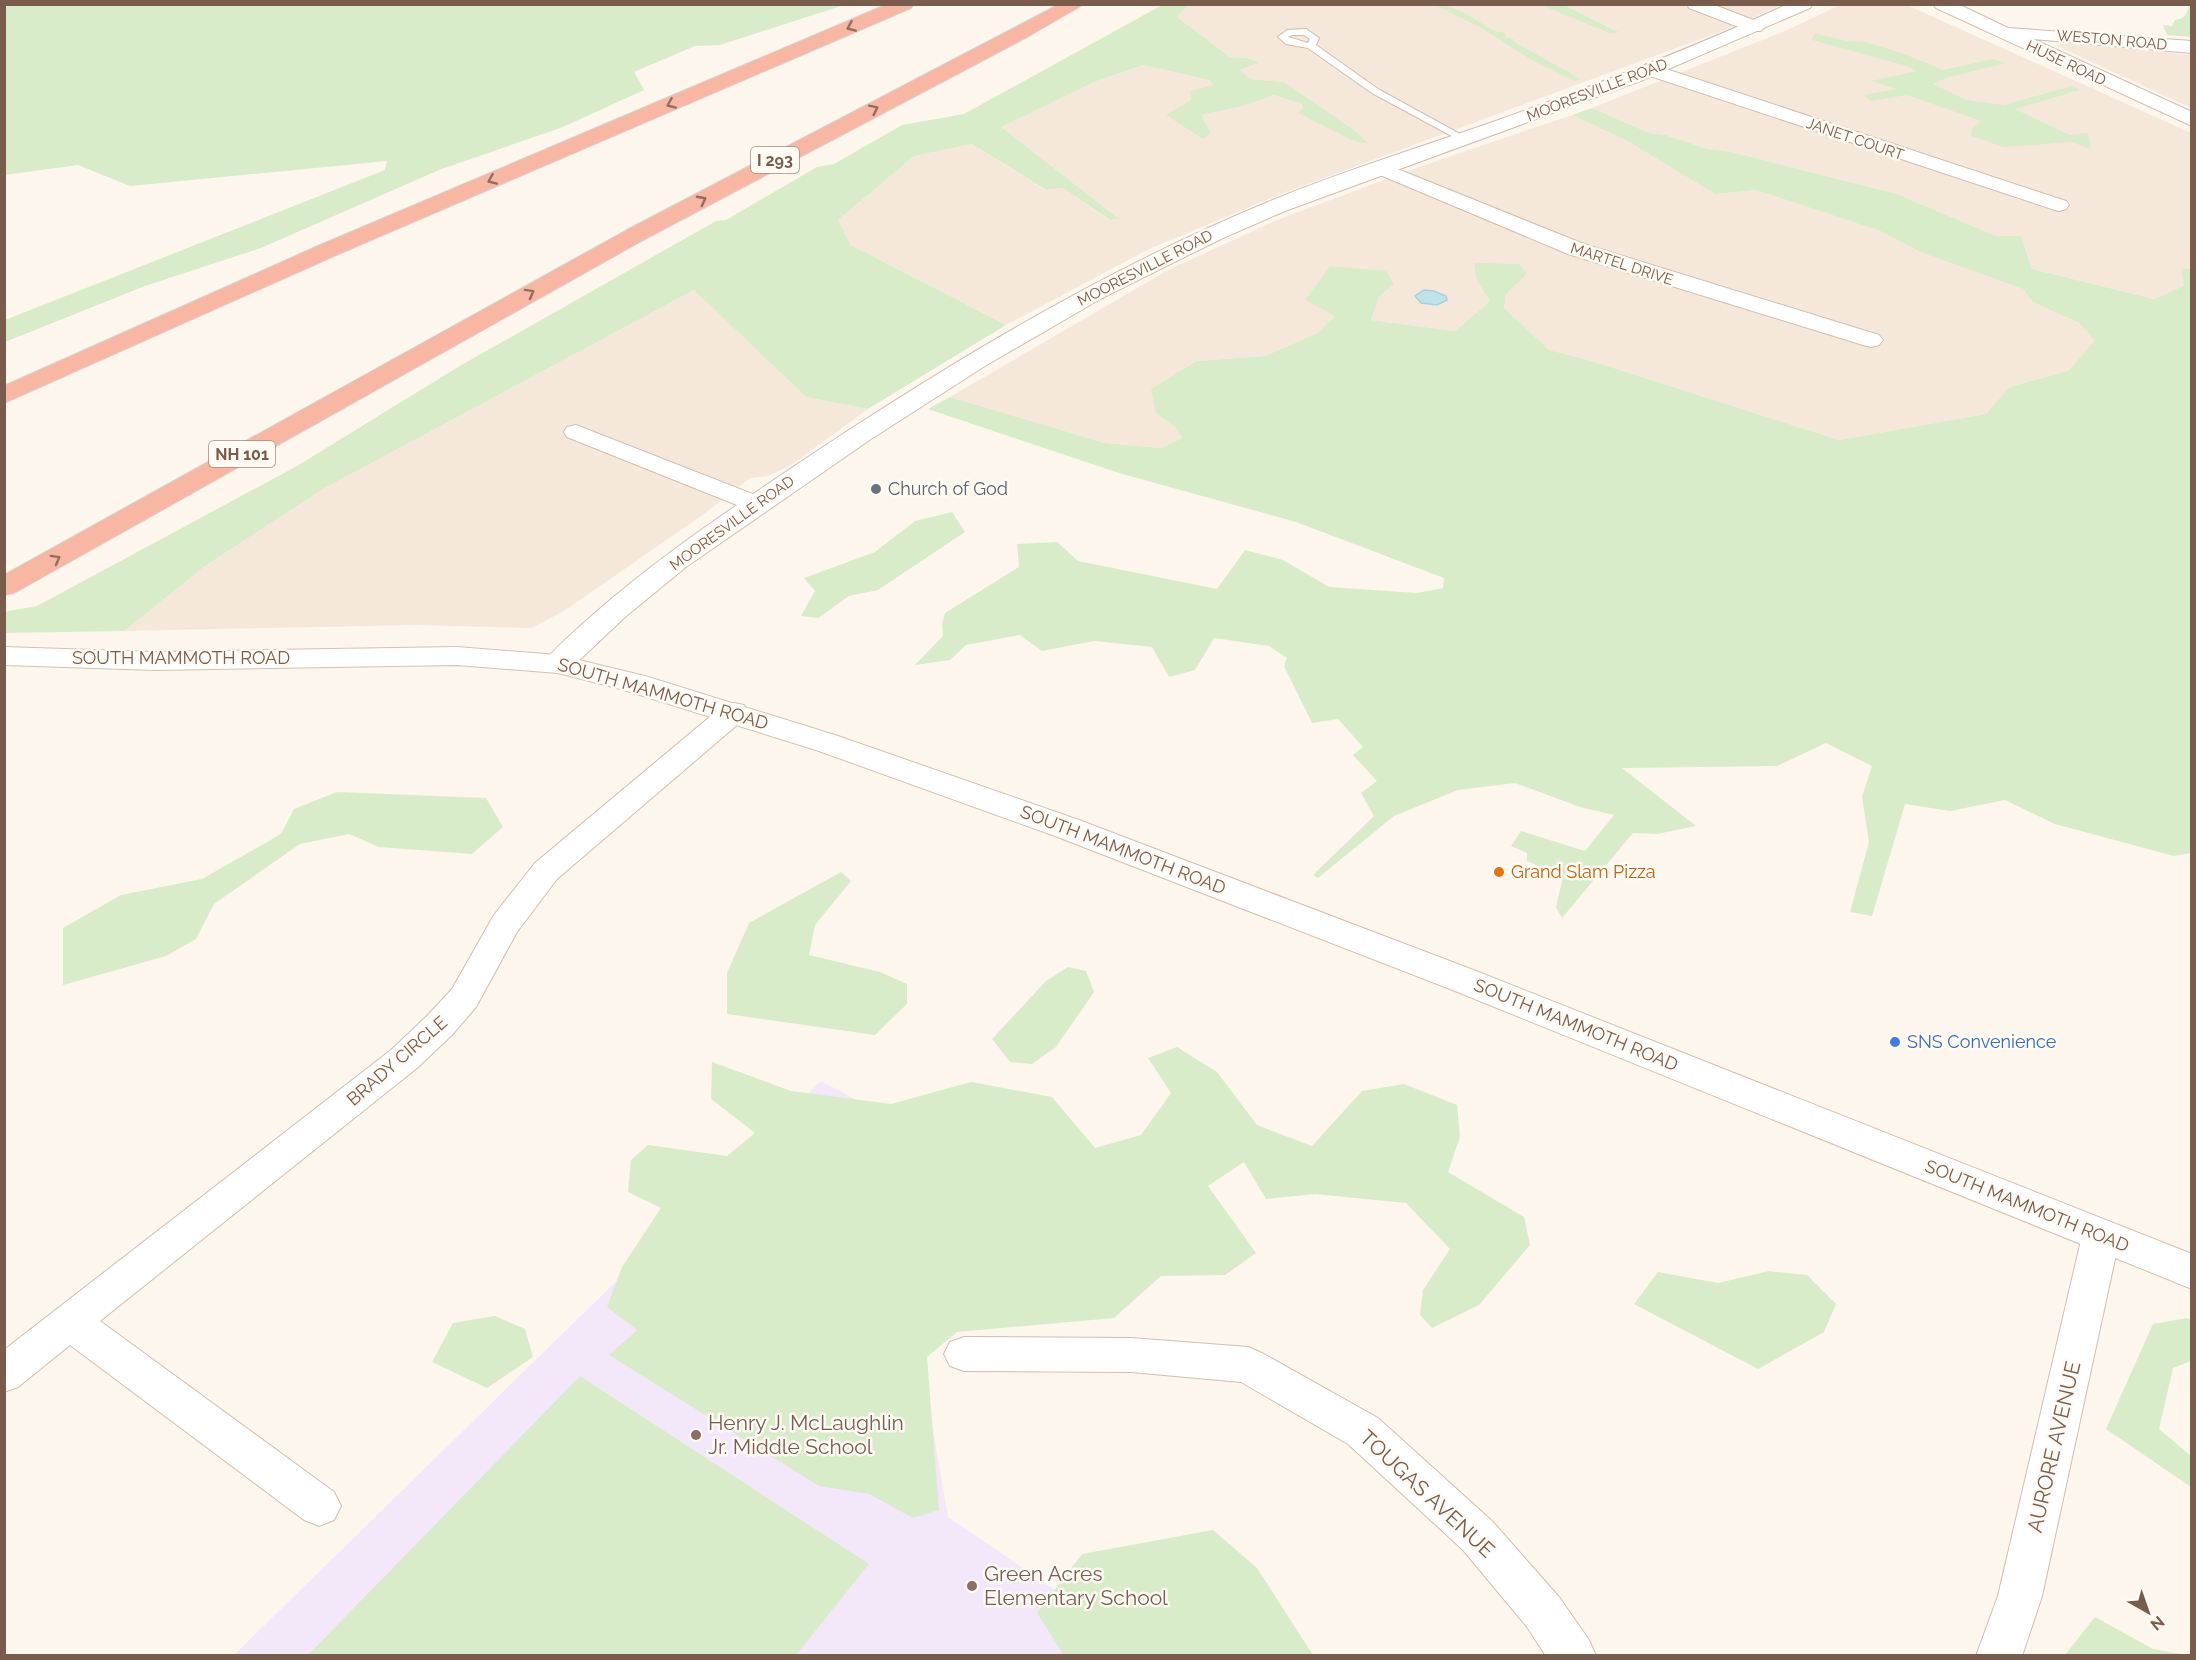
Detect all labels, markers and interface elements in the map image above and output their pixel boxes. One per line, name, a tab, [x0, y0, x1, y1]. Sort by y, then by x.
one-way arrow	[846, 20, 857, 32]
street label: WESTON ROAD	[2056, 26, 2168, 54]
street label: HUSE ROAD	[2023, 37, 2109, 89]
street label: MOORESVILLE ROAD	[1524, 55, 1670, 125]
one-way arrow	[667, 96, 678, 108]
one-way arrow	[868, 105, 879, 116]
street label: JANET COURT	[1804, 114, 1906, 164]
road number: I 293	[751, 147, 799, 173]
one-way arrow	[487, 173, 498, 185]
one-way arrow	[695, 196, 706, 207]
street label: MOORESVILLE ROAD	[1074, 226, 1216, 310]
street label: MARTEL DRIVE	[1568, 239, 1676, 289]
one-way arrow	[524, 289, 535, 300]
road number: NH 101	[209, 441, 275, 467]
street label: MOORESVILLE ROAD	[666, 472, 798, 574]
place label: Church of God	[888, 478, 1008, 499]
marker: Church of God	[869, 482, 883, 496]
one-way arrow	[49, 554, 60, 566]
street label: SOUTH MAMMOTH ROAD	[72, 647, 290, 668]
street label: SOUTH MAMMOTH ROAD	[555, 653, 771, 734]
street label: SOUTH MAMMOTH ROAD	[1018, 801, 1229, 898]
place label: Grand Slam Pizza	[1511, 861, 1656, 882]
marker: Grand Slam Pizza	[1492, 865, 1506, 879]
street label: SOUTH MAMMOTH ROAD	[1471, 974, 1681, 1075]
street label: BRADY CIRCLE	[342, 1011, 451, 1110]
place label: SNS Convenience	[1907, 1031, 2057, 1052]
marker: SNS Convenience	[1888, 1035, 1902, 1049]
street label: SOUTH MAMMOTH ROAD	[1922, 1155, 2132, 1256]
street label: AURORE AVENUE	[2022, 1359, 2085, 1535]
place label: Henry J. McLaughlin Jr. Middle School	[708, 1410, 904, 1459]
street label: TOUGAS AVENUE	[1355, 1425, 1500, 1563]
marker: Henry J. McLaughlin Jr. Middle School	[689, 1428, 703, 1442]
place label: Green Acres Elementary School	[984, 1561, 1168, 1610]
marker: Green Acres Elementary School	[965, 1579, 979, 1593]
north arrow	[2118, 1582, 2178, 1642]
text: N	[2147, 1612, 2168, 1634]

